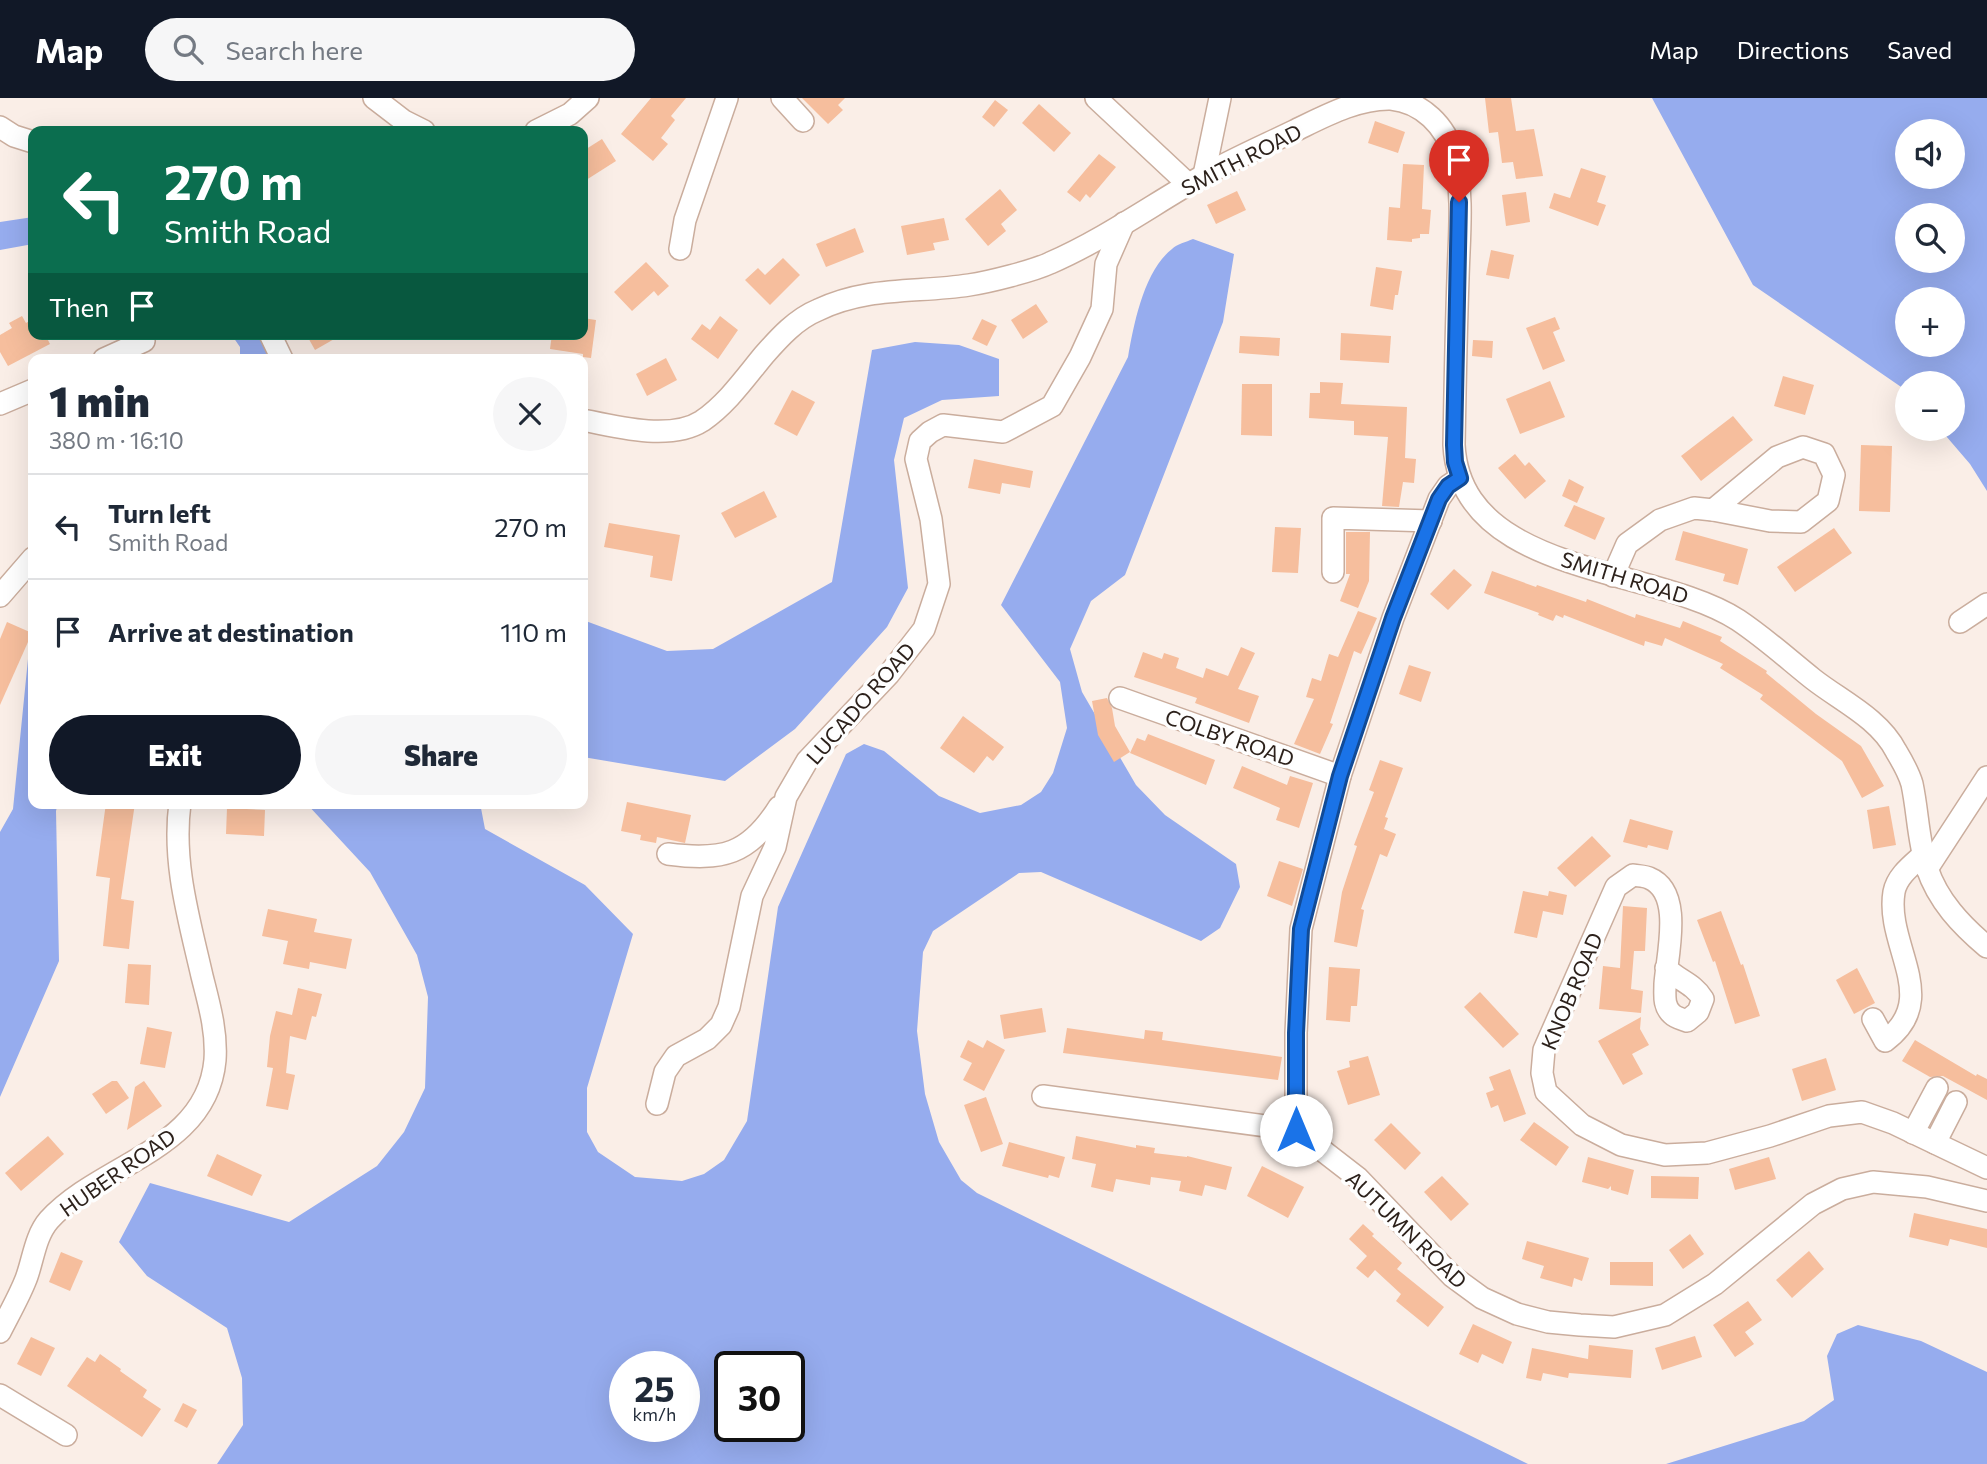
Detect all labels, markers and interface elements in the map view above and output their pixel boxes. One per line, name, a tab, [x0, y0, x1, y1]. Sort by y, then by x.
search box	[145, 18, 635, 81]
text: Map	[35, 29, 103, 70]
icon: search	[169, 30, 207, 68]
text: Search here	[225, 34, 363, 65]
text: Map	[1649, 35, 1699, 64]
text: Directions	[1737, 35, 1849, 64]
text: Saved	[1887, 35, 1952, 64]
street label: SMITH ROAD	[1177, 118, 1305, 200]
map controls	[1895, 119, 1965, 441]
button: sound	[1895, 119, 1965, 189]
pin	[1429, 130, 1489, 202]
icon: arrive	[1440, 141, 1478, 179]
text: 270 m	[164, 150, 303, 210]
icon: left	[49, 154, 140, 245]
button: search	[1895, 203, 1965, 273]
text: Smith Road	[164, 210, 331, 250]
icon: arrive	[123, 287, 161, 325]
button: +	[1895, 287, 1965, 357]
text: Then	[49, 291, 109, 322]
button: −	[1895, 371, 1965, 441]
text: 1 min	[49, 374, 150, 426]
button: close	[493, 377, 567, 451]
text: 380 m · 16:10	[49, 426, 184, 454]
text: Turn left	[108, 497, 211, 528]
icon: left	[49, 508, 87, 546]
text: 270 m	[494, 511, 567, 542]
text: Smith Road	[108, 528, 228, 556]
street label: SMITH ROAD	[1558, 546, 1692, 608]
icon: arrive	[49, 613, 87, 651]
text: Arrive at destination	[108, 616, 354, 647]
text: 110 m	[500, 616, 567, 647]
street label: LUCADO ROAD	[800, 637, 920, 769]
street label: COLBY ROAD	[1162, 703, 1298, 771]
button: Exit	[49, 715, 301, 795]
button: Share	[315, 715, 567, 795]
street label: KNOB ROAD	[1535, 929, 1607, 1053]
position arrow	[1259, 1093, 1333, 1167]
street label: HUBER ROAD	[54, 1123, 180, 1221]
street label: AUTUMN ROAD	[1342, 1165, 1472, 1293]
speed limit sign: 30	[714, 1351, 805, 1442]
text: 25	[634, 1366, 675, 1409]
text: km/h	[633, 1403, 676, 1425]

